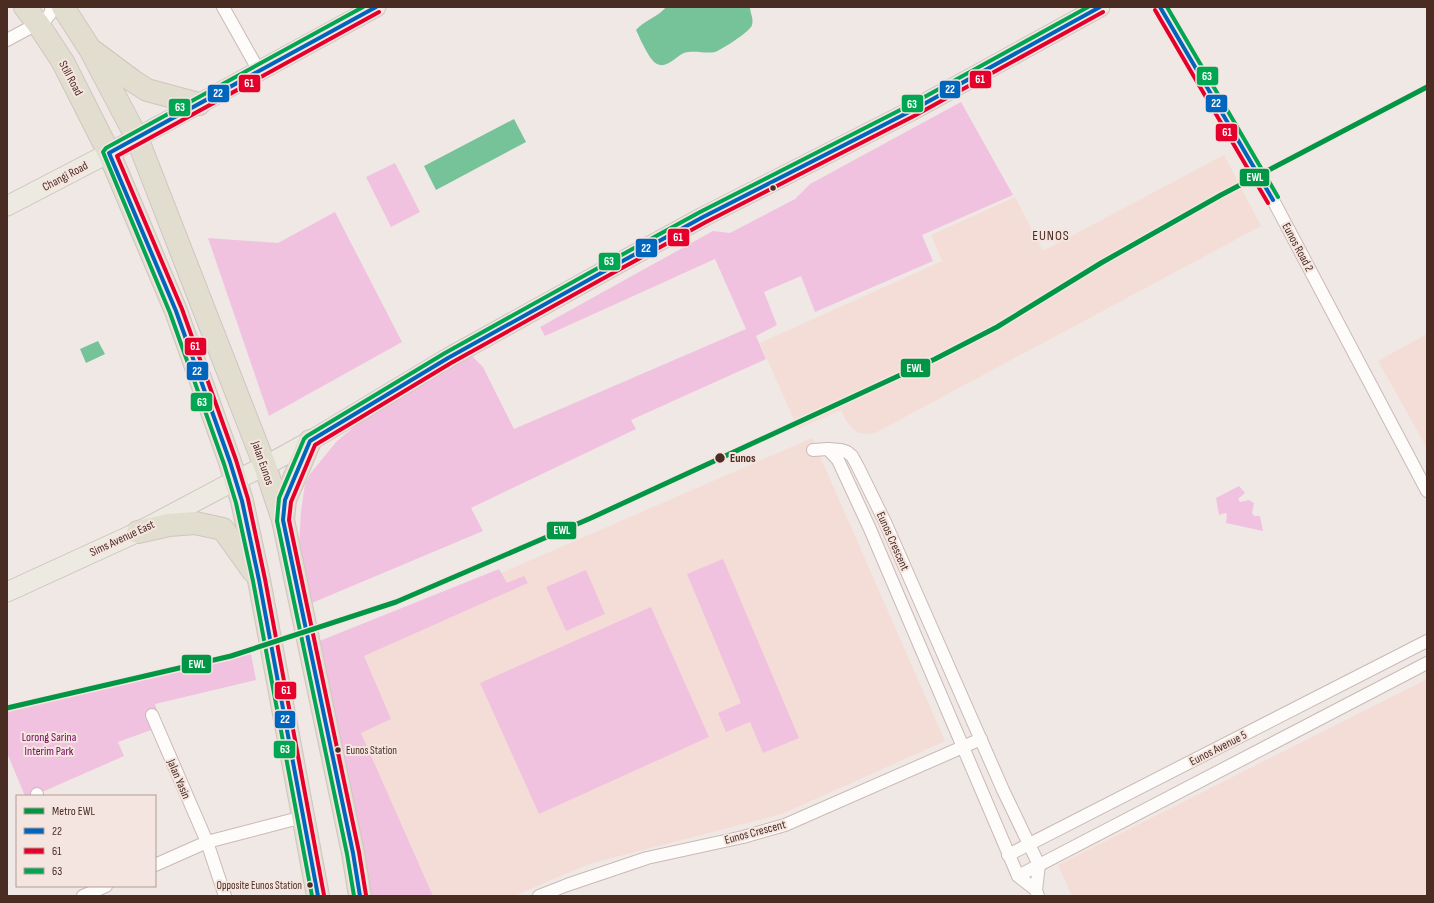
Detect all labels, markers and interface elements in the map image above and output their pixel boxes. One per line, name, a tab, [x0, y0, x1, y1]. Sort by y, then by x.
street label: Still Road	[55, 58, 86, 98]
line badge: 63	[1196, 66, 1219, 86]
line badge: 61	[969, 70, 992, 89]
text: 63	[1202, 70, 1212, 83]
text: 61	[975, 73, 985, 86]
line badge: 61	[238, 74, 261, 93]
text: 61	[244, 77, 254, 90]
line badge: 22	[939, 80, 961, 99]
text: 22	[945, 83, 955, 96]
line badge: 22	[207, 84, 230, 103]
text: 22	[213, 87, 223, 100]
line badge: 63	[901, 94, 924, 113]
line badge: 22	[1205, 94, 1228, 113]
text: 22	[1211, 97, 1221, 110]
line badge: 63	[168, 98, 191, 117]
text: 63	[907, 98, 917, 111]
text: 63	[175, 101, 185, 114]
line badge: 61	[1215, 123, 1238, 142]
text: 61	[1222, 126, 1232, 139]
street label: Changi Road	[40, 158, 91, 195]
line badge: EWL	[1239, 168, 1270, 187]
text: EWL	[1247, 171, 1264, 184]
unlabelled marker	[768, 183, 778, 193]
street label: Eunos Road 2	[1278, 220, 1317, 274]
district label: EUNOS	[1032, 227, 1070, 244]
line badge: 61	[667, 228, 690, 247]
text: 61	[673, 231, 683, 244]
line badge: 22	[635, 238, 658, 258]
text: 22	[641, 242, 651, 255]
line badge: 63	[598, 252, 621, 271]
text: 63	[604, 255, 614, 268]
line badge: 61	[184, 337, 207, 356]
text: 61	[190, 340, 200, 353]
line badge: EWL	[900, 358, 931, 378]
line badge: 22	[186, 361, 209, 381]
text: EWL	[907, 362, 924, 375]
text: 22	[192, 365, 202, 378]
line badge: 63	[190, 392, 213, 412]
text: 63	[197, 396, 207, 409]
street label: Jalan Eunos	[248, 438, 277, 487]
marker: Eunos	[713, 451, 727, 465]
place label: Eunos	[730, 451, 756, 466]
street label: Eunos Crescent	[873, 509, 912, 573]
street label: Sims Avenue East	[87, 517, 157, 560]
line badge: EWL	[546, 521, 577, 540]
text: EWL	[554, 524, 571, 537]
line badge: EWL	[181, 654, 212, 674]
text: EWL	[189, 658, 206, 671]
line badge: 61	[274, 681, 297, 700]
text: 61	[281, 684, 291, 697]
line badge: 22	[274, 710, 296, 729]
text: 22	[280, 713, 290, 726]
street label: Eunos Avenue 5	[1187, 728, 1250, 769]
park label: Lorong Sarina Interim Park	[22, 730, 77, 759]
line badge: 63	[273, 740, 296, 759]
text: 63	[280, 743, 290, 756]
place label: Eunos Station	[346, 744, 397, 757]
marker: Eunos Station	[333, 745, 343, 755]
street label: Jalan Yasin	[163, 756, 194, 801]
legend	[16, 795, 156, 887]
text: Metro EWL	[52, 804, 95, 819]
street label: Eunos Crescent	[723, 817, 788, 848]
text: 22	[52, 824, 62, 839]
text: 61	[52, 844, 62, 859]
text: 63	[52, 864, 62, 879]
place label: Opposite Eunos Station	[216, 879, 302, 892]
marker: Opposite Eunos Station	[305, 880, 315, 890]

